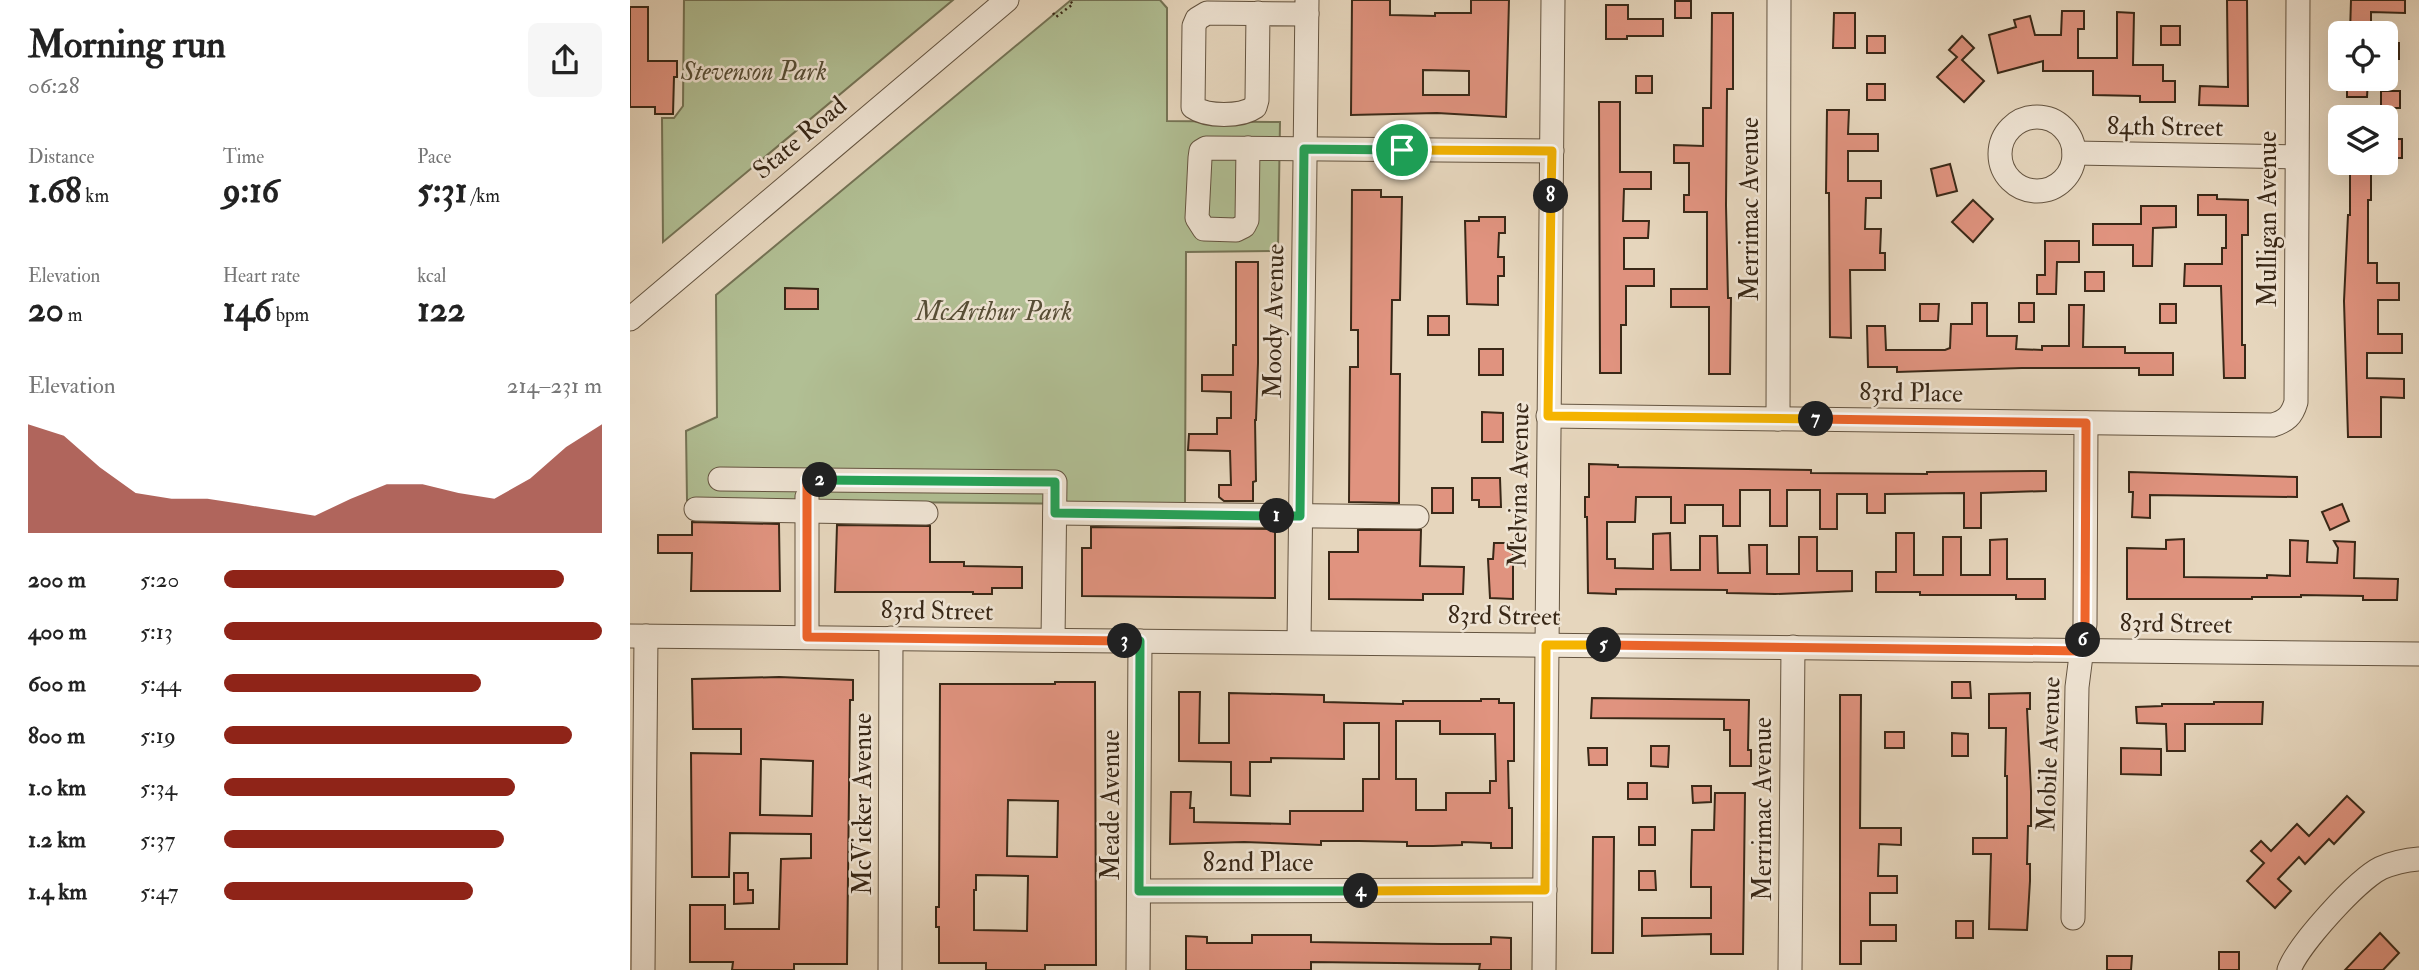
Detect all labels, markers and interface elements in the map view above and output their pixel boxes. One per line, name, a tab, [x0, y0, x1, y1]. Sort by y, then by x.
text: Morning run	[28, 21, 226, 69]
map controls	[2328, 21, 2398, 175]
button: locate	[2328, 21, 2398, 91]
button: share	[528, 23, 602, 97]
park label: Stevenson Park	[680, 56, 827, 88]
text: 06:28	[28, 71, 80, 100]
street label: State Road	[747, 89, 854, 186]
button: layers	[2328, 105, 2398, 175]
street label: 84th Street	[2107, 110, 2223, 144]
street label: Merrimac Avenue	[1734, 117, 1766, 301]
pin	[1372, 120, 1432, 180]
icon: arrive	[1383, 131, 1421, 169]
street label: Mulligan Avenue	[2252, 131, 2284, 307]
text: Distance	[28, 145, 94, 169]
text: Time	[223, 145, 264, 169]
text: Pace	[417, 145, 451, 169]
text: 1.68	[28, 169, 81, 213]
text: 9:16	[223, 169, 279, 213]
text: 5:31	[417, 169, 467, 213]
pin: 8	[1534, 178, 1569, 214]
text: 8	[1546, 183, 1555, 207]
text: km	[81, 184, 109, 208]
text: /km	[467, 184, 500, 208]
street label: Moody Avenue	[1257, 243, 1291, 399]
text: Elevation	[28, 264, 100, 288]
text: Heart rate	[223, 264, 300, 288]
text: kcal	[417, 264, 446, 288]
text: 20	[28, 288, 64, 332]
text: 146	[223, 288, 272, 332]
text: 122	[417, 288, 465, 332]
park label: McArthur Park	[914, 296, 1072, 328]
text: m	[64, 303, 82, 327]
text: bpm	[272, 303, 309, 327]
text: Elevation	[28, 371, 116, 400]
text: 214–231 m	[507, 371, 602, 400]
street label: 83rd Place	[1859, 376, 1963, 410]
street label: Melvina Avenue	[1502, 402, 1536, 568]
pin: 7	[1798, 402, 1834, 436]
text: 7	[1811, 406, 1820, 430]
pin: 2	[802, 462, 838, 498]
text: 2	[815, 467, 824, 491]
pin: 1	[1260, 498, 1294, 534]
text: 1	[1273, 503, 1280, 527]
text: 200 m	[28, 565, 86, 594]
text: 5:20	[140, 565, 179, 594]
street label: 83rd Street	[880, 594, 994, 628]
street label: 83rd Street	[1447, 599, 1561, 633]
street label: 83rd Street	[2119, 607, 2233, 641]
text: 400 m	[28, 617, 87, 646]
text: 5:13	[140, 617, 173, 646]
pin: 6	[2066, 622, 2100, 658]
pin: 3	[1107, 624, 1142, 658]
text: 6	[2078, 627, 2087, 651]
text: 3	[1121, 628, 1128, 652]
pin: 5	[1586, 628, 1622, 662]
text: 5	[1599, 632, 1608, 656]
text: 600 m	[28, 669, 86, 698]
text: 5:44	[140, 669, 181, 698]
street label: Mobile Avenue	[2030, 676, 2068, 832]
street label: McVicker Avenue	[847, 713, 879, 895]
street label: Merrimac Avenue	[1747, 717, 1779, 901]
text: 800 m	[28, 721, 85, 750]
text: 5:19	[140, 721, 176, 750]
street label: Meade Avenue	[1095, 730, 1127, 880]
text: 1.0 km	[28, 773, 86, 802]
text: 5:34	[140, 773, 177, 802]
text: 1.2 km	[28, 825, 86, 854]
text: 5:37	[140, 825, 175, 854]
street label: 82nd Place	[1203, 847, 1314, 879]
pin: 4	[1344, 874, 1378, 908]
text: 1.4 km	[28, 877, 87, 906]
text: 5:47	[140, 877, 178, 906]
text: 4	[1355, 878, 1366, 902]

